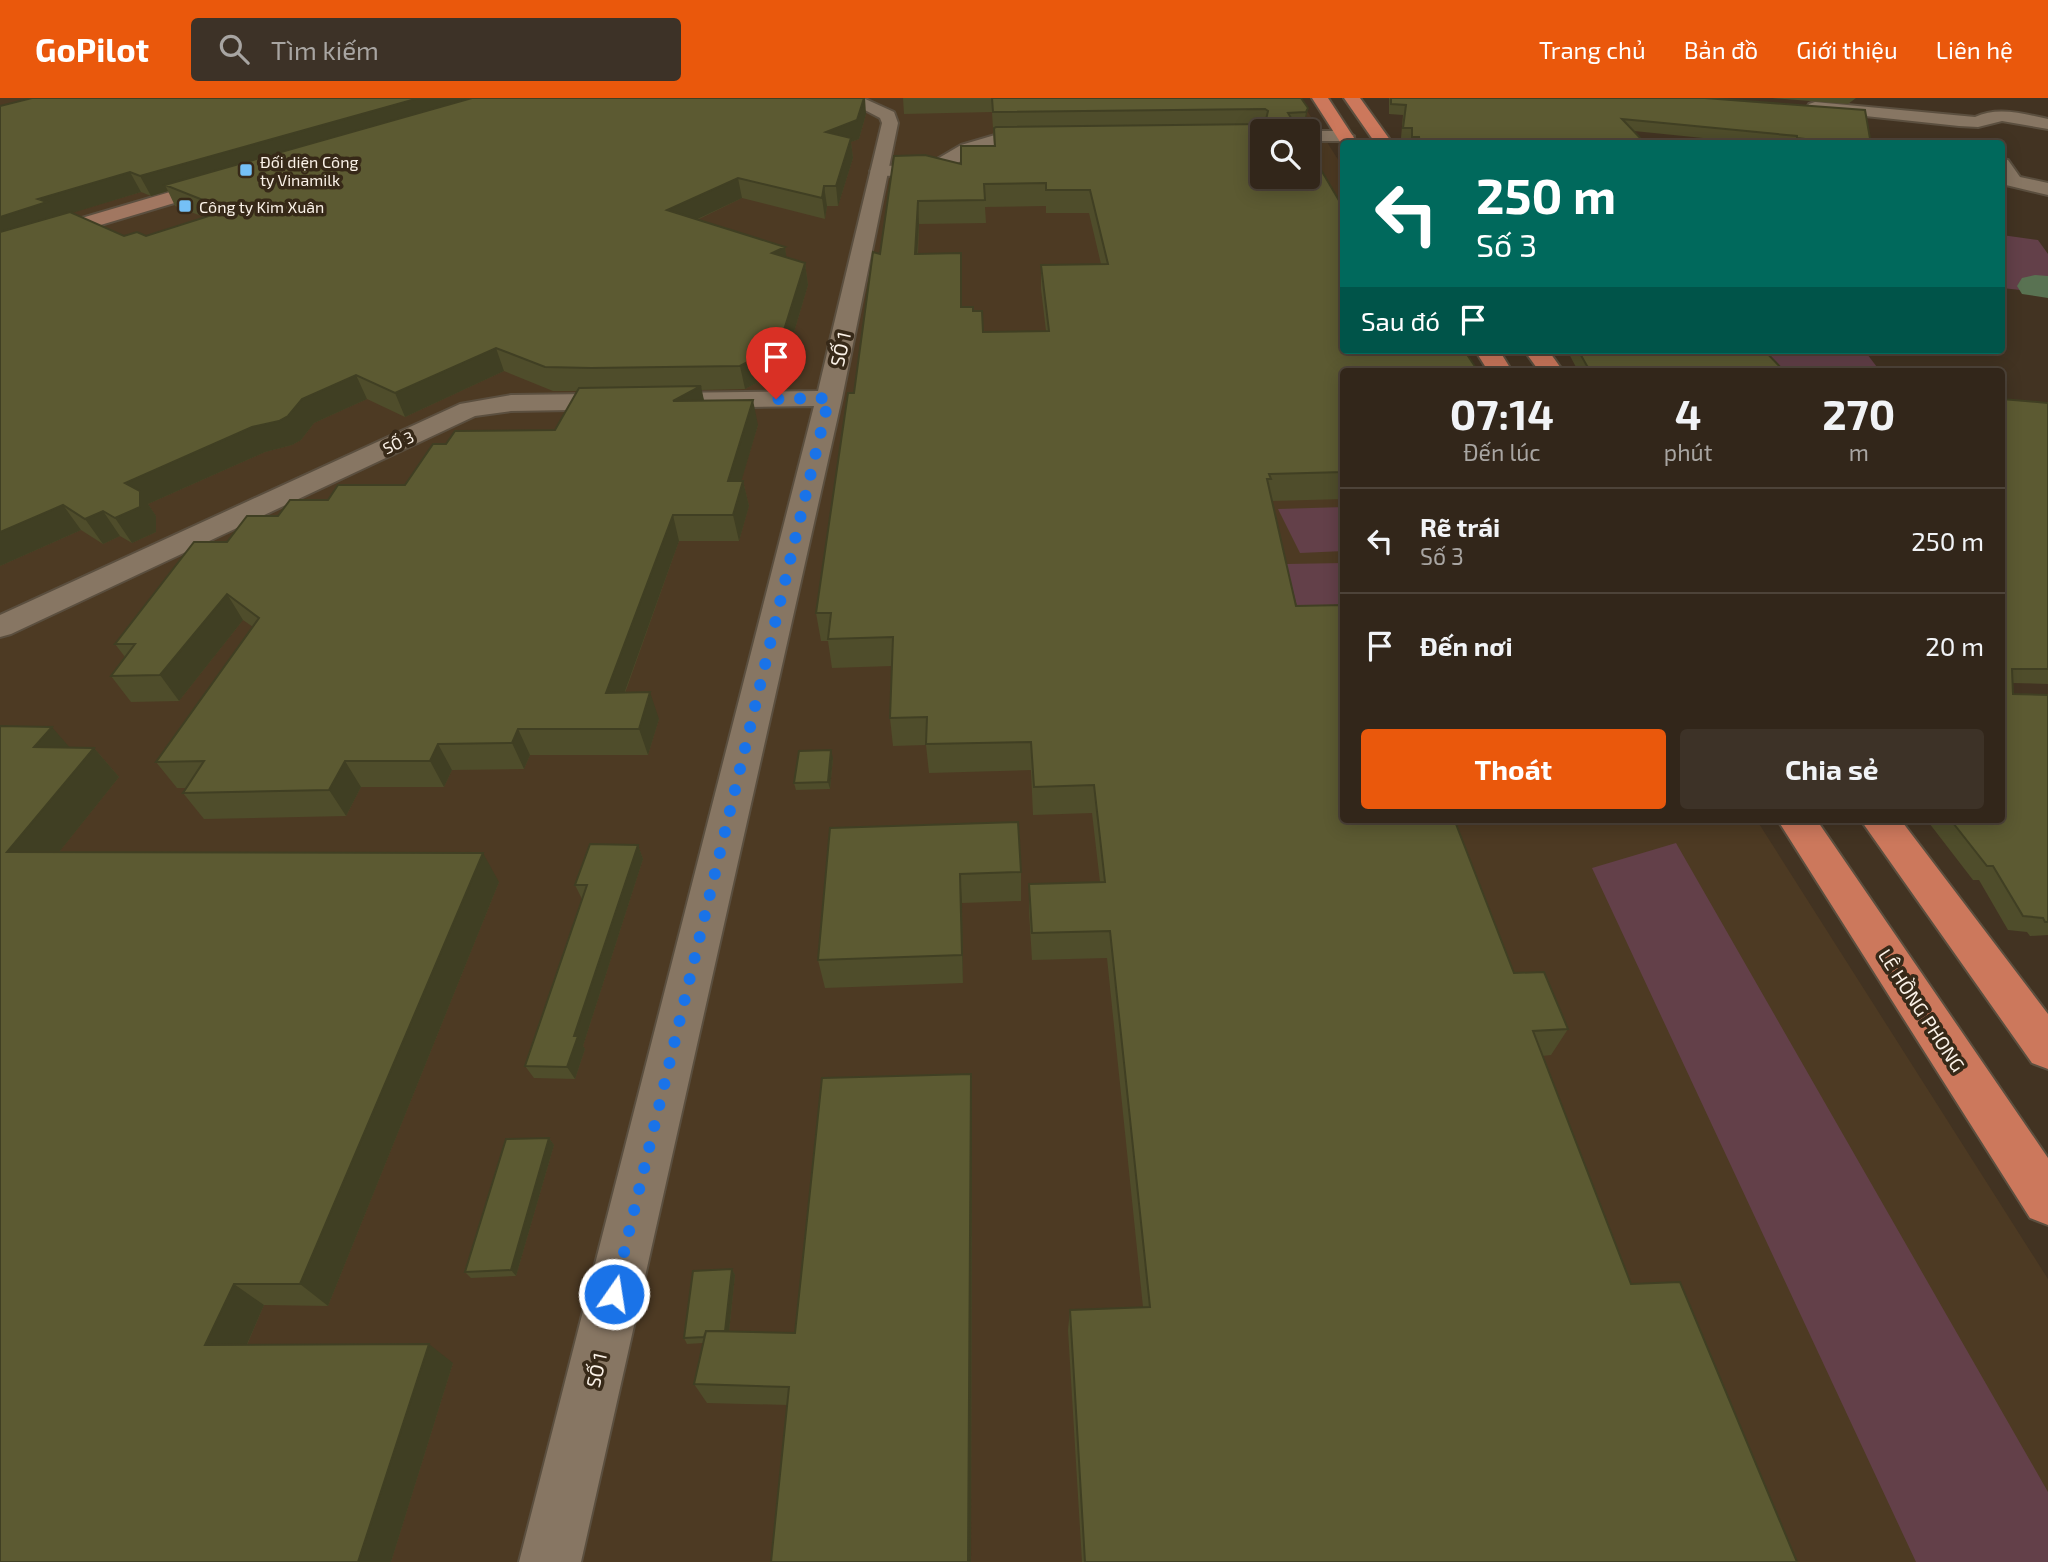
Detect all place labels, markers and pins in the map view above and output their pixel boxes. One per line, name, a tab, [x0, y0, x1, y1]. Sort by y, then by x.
place label: Đối diện Công ty Vinamilk	[260, 152, 358, 189]
marker: Đối diện Công ty Vinamilk	[238, 162, 254, 178]
place label: Công ty Kim Xuân	[199, 197, 324, 216]
marker: Công ty Kim Xuân	[177, 198, 193, 214]
pin	[746, 327, 806, 399]

